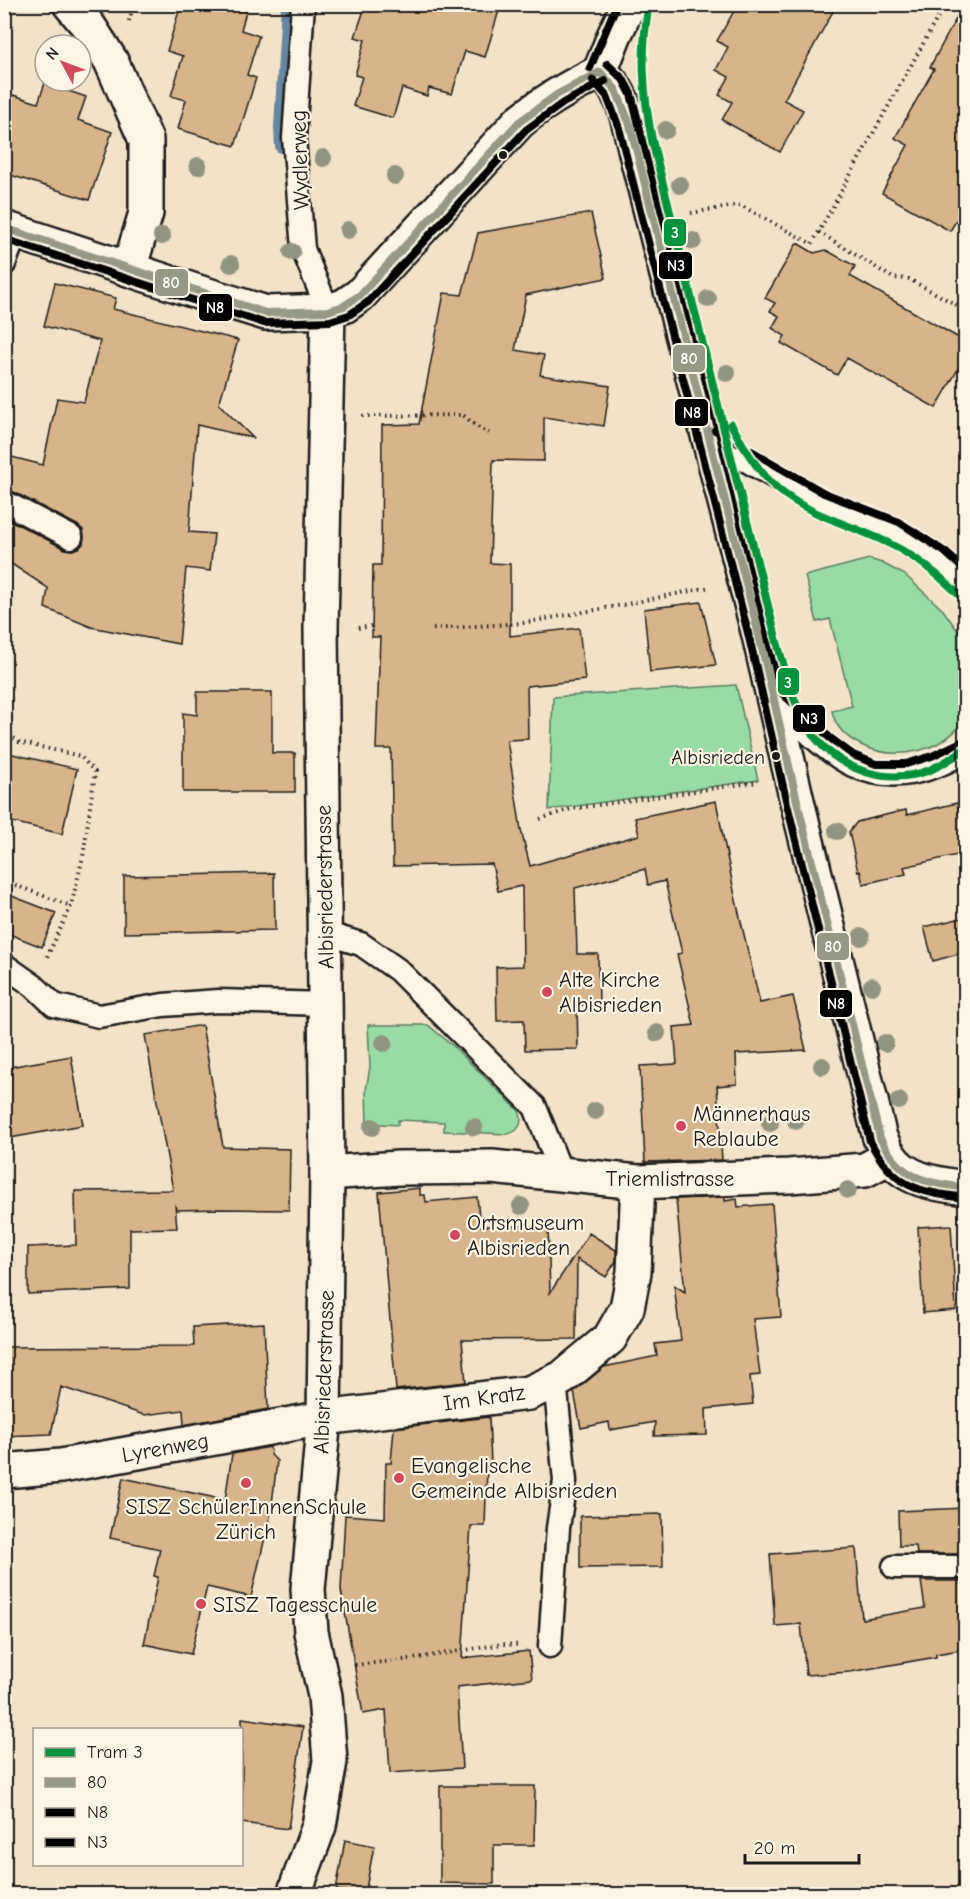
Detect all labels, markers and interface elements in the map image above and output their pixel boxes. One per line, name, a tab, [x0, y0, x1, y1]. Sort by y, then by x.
north arrow	[33, 33, 93, 93]
text: N	[42, 44, 63, 64]
street label: Wydlerweg	[285, 109, 315, 211]
unlabelled marker	[497, 149, 509, 161]
line badge: 3	[663, 218, 687, 247]
text: 3	[671, 224, 679, 242]
line badge: N3	[658, 251, 693, 280]
text: N3	[667, 257, 685, 275]
line badge: 80	[154, 268, 189, 297]
text: 80	[162, 274, 180, 292]
line badge: N8	[198, 293, 233, 322]
text: N8	[206, 299, 224, 317]
line badge: 80	[672, 344, 706, 373]
text: 80	[680, 350, 698, 368]
line badge: N8	[674, 398, 709, 427]
text: N8	[683, 404, 701, 422]
line badge: 3	[777, 667, 800, 696]
text: 3	[784, 674, 792, 692]
line badge: N3	[792, 704, 826, 733]
text: N3	[800, 710, 818, 728]
place label: Albisrieden	[671, 746, 765, 769]
marker: Albisrieden	[770, 750, 782, 762]
street label: Albisriederstrasse	[311, 805, 339, 969]
line badge: 80	[816, 932, 850, 961]
text: 80	[824, 938, 842, 956]
place label: Alte Kirche Albisrieden	[559, 967, 662, 1018]
marker: Alte Kirche Albisrieden	[540, 985, 554, 999]
line badge: N8	[819, 989, 853, 1018]
text: N8	[827, 995, 845, 1013]
place label: Männerhaus Reblaube	[693, 1101, 810, 1152]
marker: Männerhaus Reblaube	[674, 1119, 688, 1133]
street label: Triemlistrasse	[606, 1166, 734, 1192]
place label: Ortsmuseum Albisrieden	[467, 1210, 584, 1261]
marker: Ortsmuseum Albisrieden	[448, 1228, 462, 1242]
street label: Albisriederstrasse	[308, 1290, 340, 1454]
street label: Im Kratz	[442, 1379, 527, 1417]
street label: Lyrenweg	[120, 1428, 211, 1468]
place label: Evangelische Gemeinde Albisrieden	[411, 1453, 617, 1504]
marker: Evangelische Gemeinde Albisrieden	[392, 1471, 406, 1485]
marker: SISZ SchülerInnenSchule Zürich	[239, 1476, 253, 1490]
place label: SISZ SchülerInnenSchule Zürich	[125, 1494, 367, 1545]
place label: SISZ Tagesschule	[213, 1592, 377, 1618]
marker: SISZ Tagesschule	[194, 1597, 208, 1611]
legend	[33, 1728, 243, 1866]
text: Tram 3	[87, 1742, 143, 1763]
text: 80	[87, 1772, 107, 1793]
text: N8	[87, 1802, 108, 1823]
scale bar	[745, 1827, 859, 1865]
text: N3	[87, 1832, 108, 1853]
text: 20 m	[754, 1838, 795, 1859]

